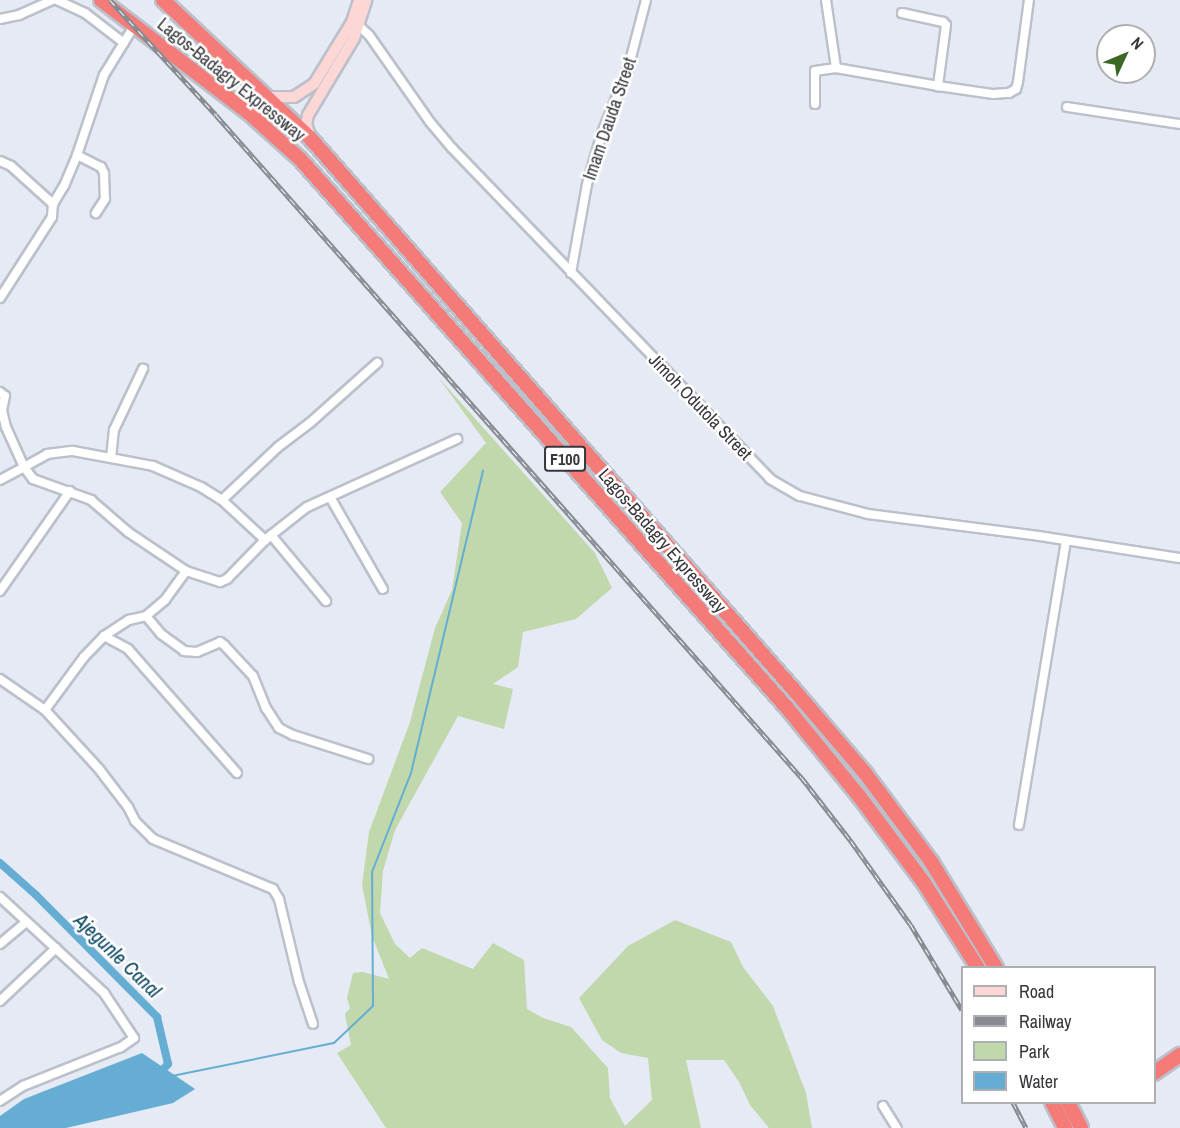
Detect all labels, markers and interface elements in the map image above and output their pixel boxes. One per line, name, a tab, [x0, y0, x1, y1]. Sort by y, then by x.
street label: Lagos-Badagry Expressway	[153, 14, 309, 146]
north arrow	[1096, 24, 1156, 84]
text: N	[1126, 32, 1149, 54]
street label: Imam Dauda Street	[579, 55, 641, 183]
street label: Jimoh Odutola Street	[644, 349, 756, 465]
road number: F100	[544, 446, 586, 472]
street label: Lagos-Badagry Expressway	[594, 465, 730, 617]
water label: Ajegunle Canal	[70, 908, 166, 1002]
legend	[961, 966, 1156, 1104]
text: Road	[1019, 979, 1054, 1004]
text: Railway	[1019, 1009, 1072, 1034]
text: Park	[1019, 1039, 1049, 1064]
text: Water	[1019, 1069, 1058, 1094]

